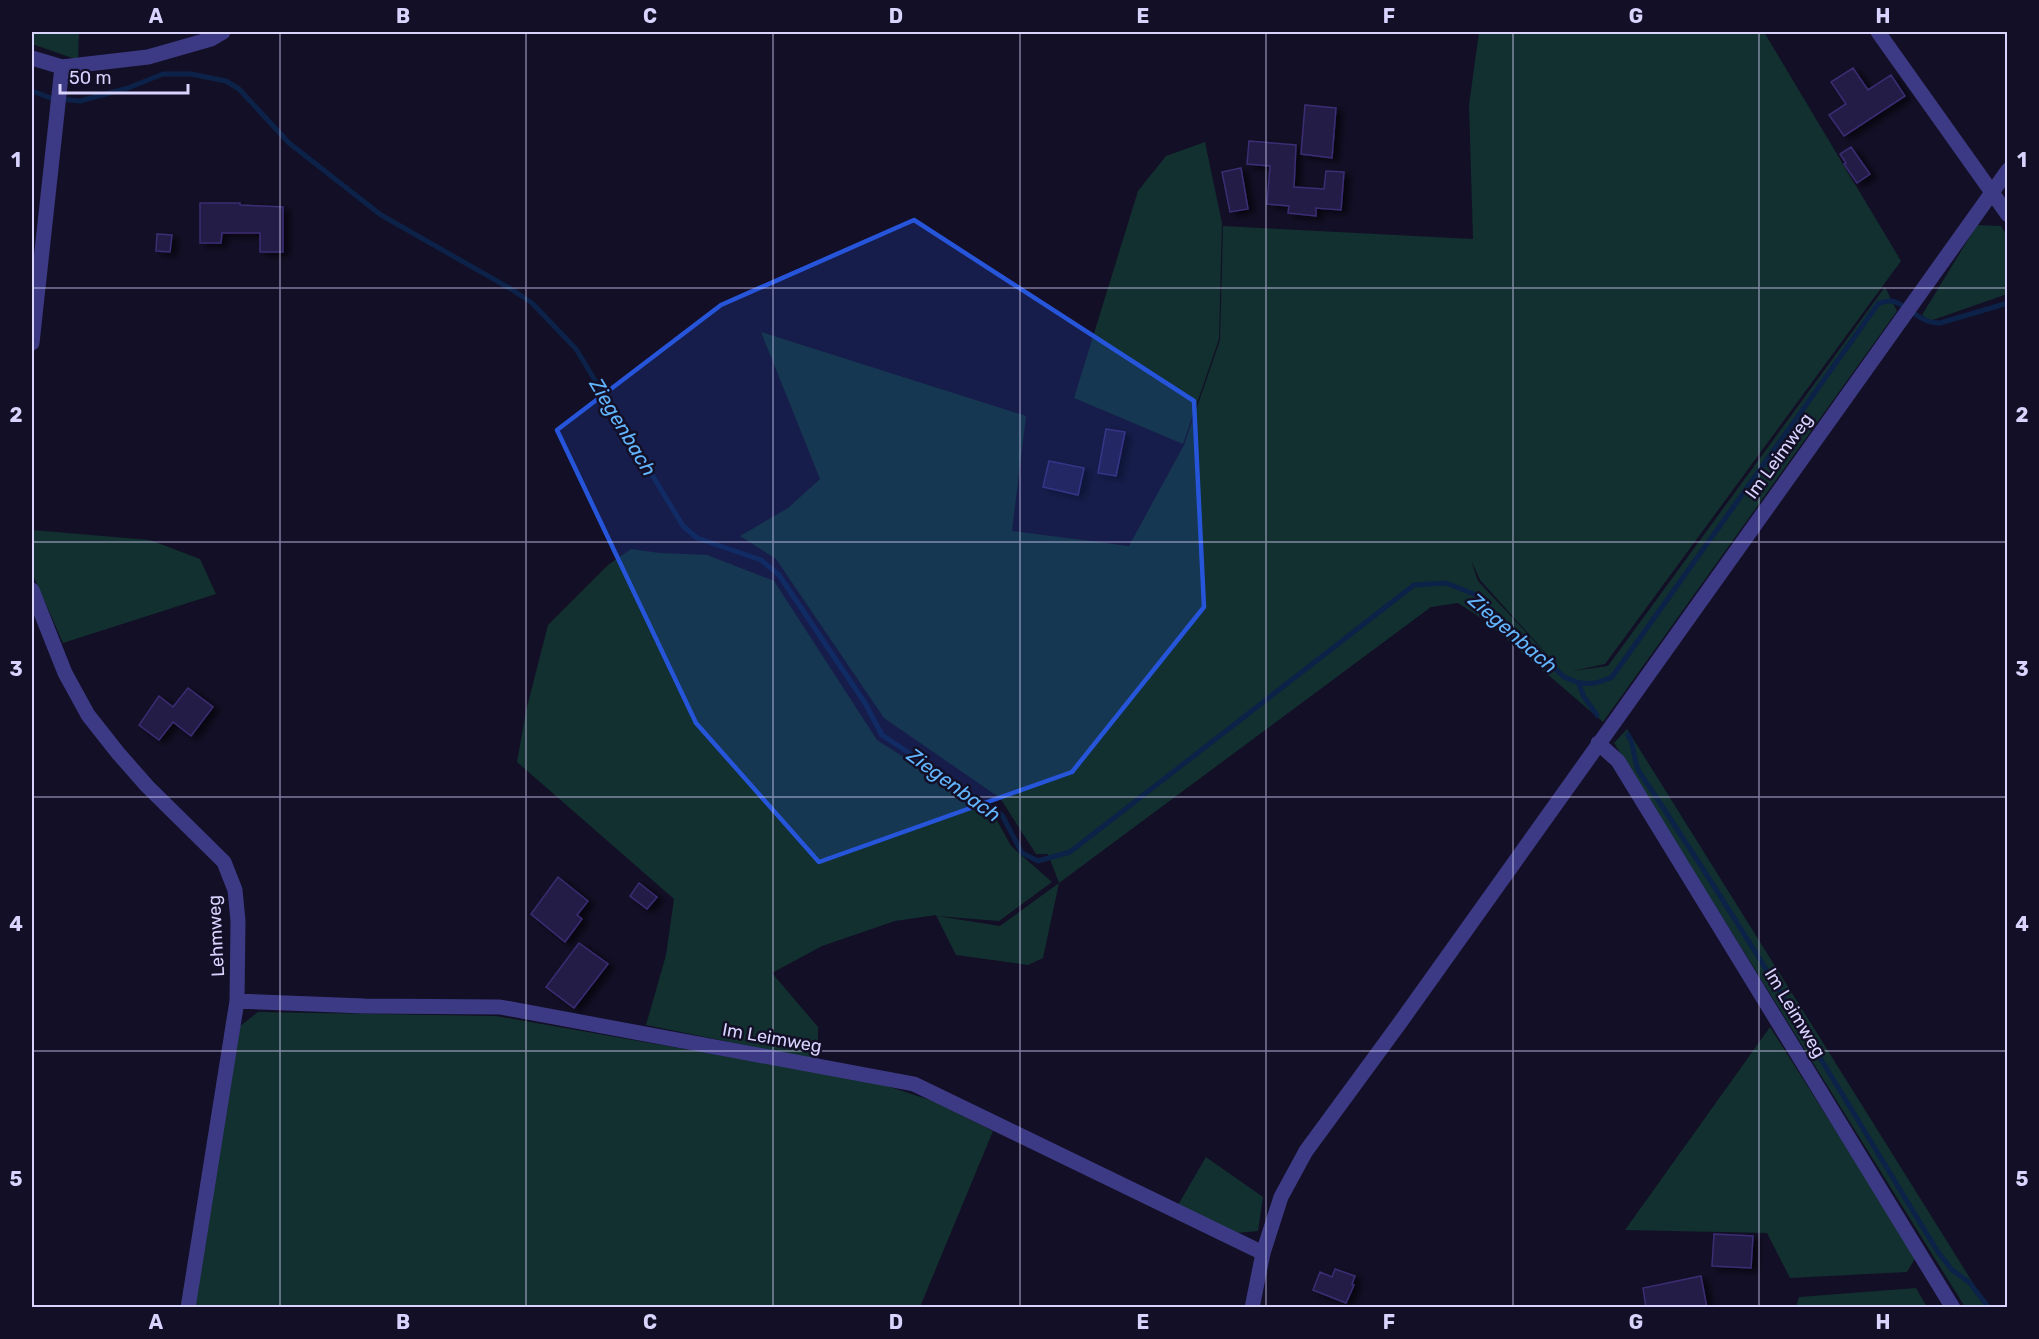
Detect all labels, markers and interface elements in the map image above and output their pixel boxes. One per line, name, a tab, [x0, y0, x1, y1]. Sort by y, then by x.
text: A	[149, 4, 164, 28]
text: B	[396, 4, 410, 28]
text: C	[643, 4, 657, 28]
text: D	[889, 4, 903, 28]
text: E	[1137, 4, 1149, 28]
text: F	[1383, 4, 1395, 28]
text: G	[1629, 4, 1643, 28]
text: H	[1876, 4, 1890, 28]
scale bar	[60, 57, 188, 95]
text: 50 m	[69, 67, 112, 89]
text: 1	[11, 148, 21, 172]
text: 1	[2017, 148, 2027, 172]
water label: Ziegenbach	[584, 373, 662, 480]
text: 2	[10, 403, 23, 427]
text: 2	[2016, 403, 2029, 427]
street label: Im Leimweg	[1741, 409, 1817, 503]
water label: Ziegenbach	[1463, 587, 1562, 678]
text: 3	[9, 657, 23, 681]
text: 3	[2015, 657, 2029, 681]
water label: Ziegenbach	[902, 742, 1006, 827]
street label: Lehmweg	[203, 895, 229, 977]
text: 4	[9, 912, 23, 936]
text: 4	[2015, 912, 2029, 936]
street label: Im Leimweg	[1760, 964, 1830, 1062]
street label: Im Leimweg	[721, 1018, 823, 1058]
text: 5	[10, 1167, 23, 1191]
text: 5	[2016, 1167, 2029, 1191]
text: A	[149, 1310, 164, 1334]
text: B	[396, 1310, 410, 1334]
text: C	[643, 1310, 657, 1334]
text: D	[889, 1310, 903, 1334]
text: E	[1137, 1310, 1149, 1334]
text: F	[1383, 1310, 1395, 1334]
text: G	[1629, 1310, 1643, 1334]
text: H	[1876, 1310, 1890, 1334]

